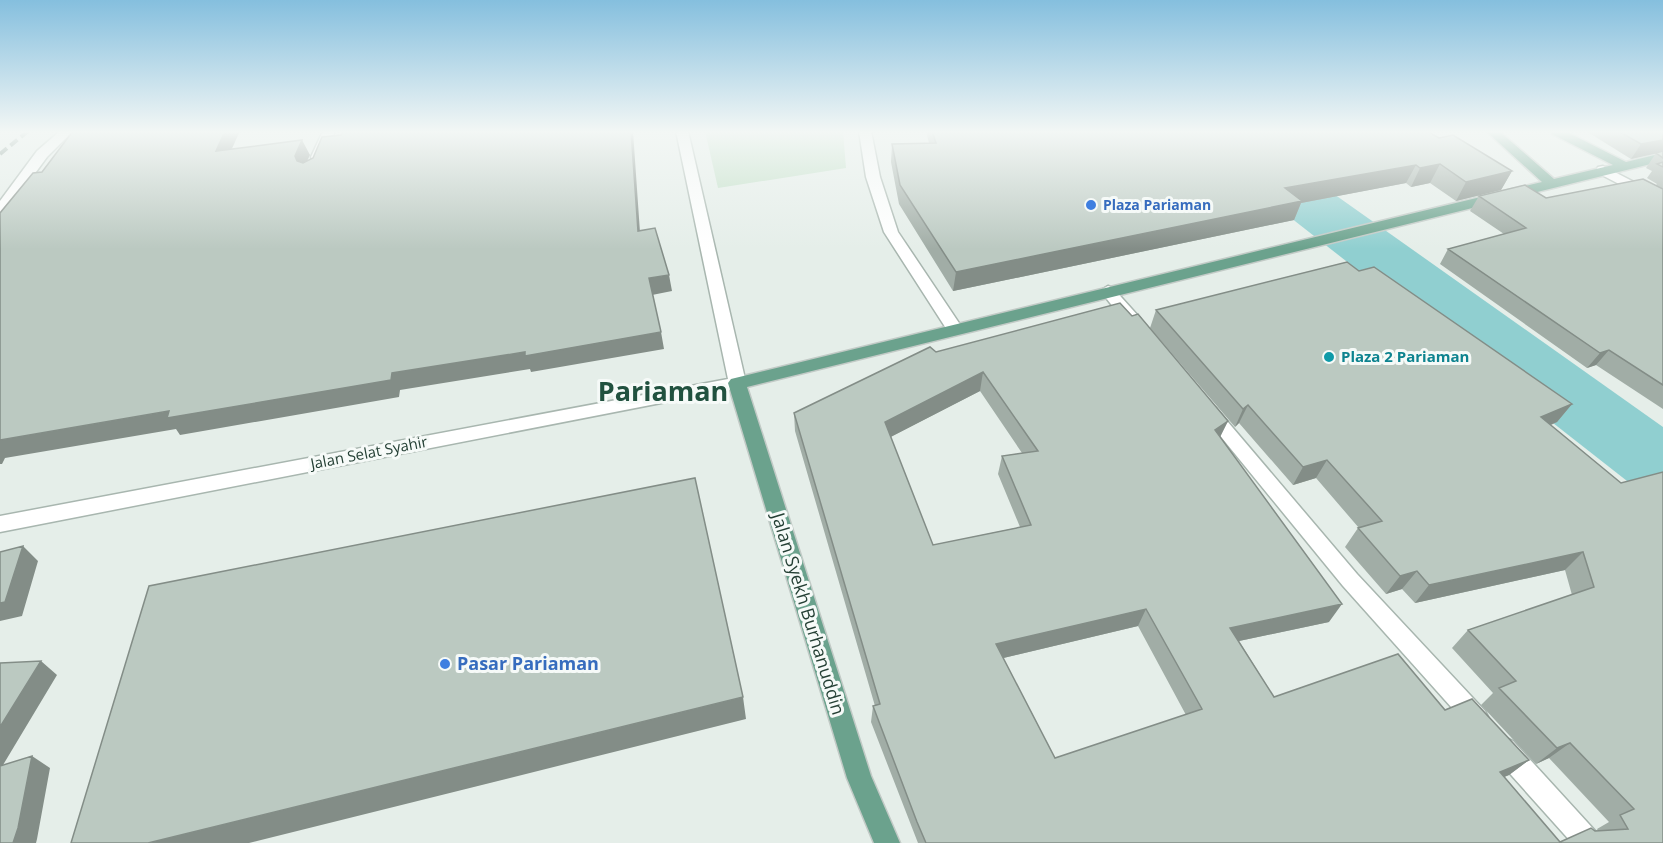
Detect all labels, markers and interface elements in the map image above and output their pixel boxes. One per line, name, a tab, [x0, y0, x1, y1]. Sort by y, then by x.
place label: Plaza Pariaman	[1103, 195, 1211, 214]
marker: Plaza Pariaman	[1084, 198, 1098, 212]
place label: Plaza 2 Pariaman	[1341, 346, 1469, 366]
marker: Plaza 2 Pariaman	[1322, 350, 1336, 364]
district label: Pariaman	[598, 372, 728, 409]
street label: Jalan Selat Syahir	[307, 431, 429, 474]
street label: Jalan Syekh Burhanuddin	[766, 508, 851, 718]
place label: Pasar Pariaman	[457, 651, 599, 675]
marker: Pasar Pariaman	[438, 657, 452, 671]

